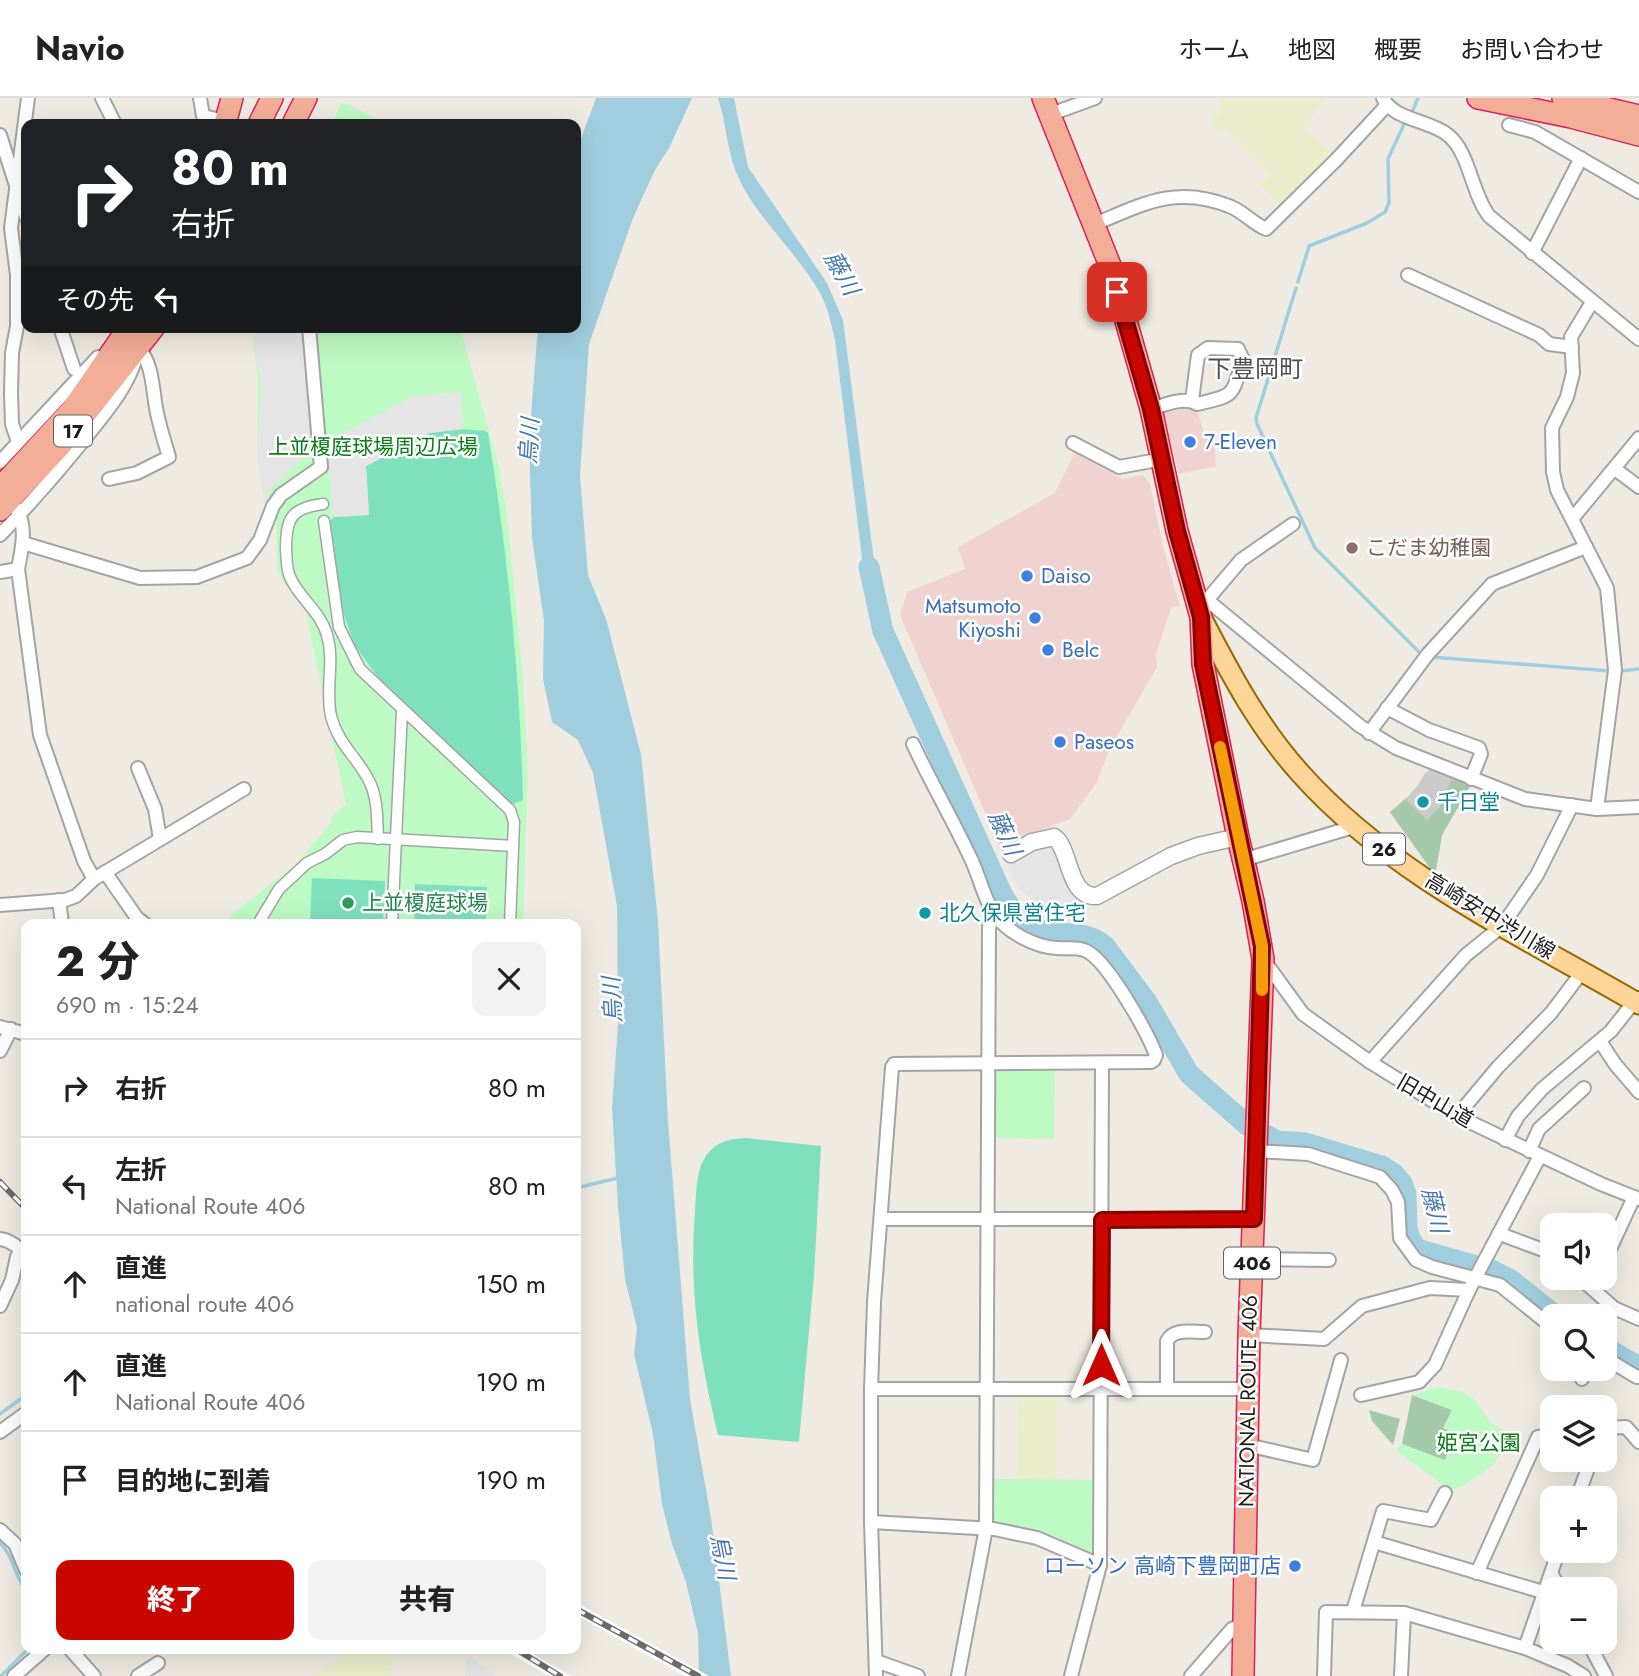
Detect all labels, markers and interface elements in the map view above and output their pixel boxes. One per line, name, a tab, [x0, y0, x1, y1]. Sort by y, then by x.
text: Navio	[35, 25, 125, 72]
text: ホーム	[1179, 32, 1250, 67]
text: 地図	[1288, 32, 1336, 67]
text: 概要	[1374, 32, 1422, 67]
text: お問い合わせ	[1460, 32, 1604, 67]
text: 80 m	[171, 133, 289, 203]
icon: right	[56, 147, 147, 238]
text: 右折	[171, 201, 235, 247]
water label: 藤川	[816, 245, 869, 304]
pin	[1087, 262, 1147, 322]
icon: arrive	[1098, 273, 1136, 311]
icon: left	[148, 280, 186, 318]
text: その先	[56, 281, 134, 319]
district label: 下豊岡町	[1207, 351, 1303, 386]
water label: 烏川	[511, 414, 547, 465]
road number: 17	[54, 416, 92, 446]
place label: 7-Eleven	[1204, 427, 1277, 457]
park label: 上並榎庭球場周辺広場	[268, 432, 478, 462]
marker: 7-Eleven	[1182, 434, 1198, 450]
place label: こだま幼稚園	[1366, 533, 1492, 563]
marker: こだま幼稚園	[1344, 540, 1360, 556]
place label: Daiso	[1041, 561, 1091, 591]
marker: Daiso	[1019, 568, 1035, 584]
place label: Matsumoto Kiyoshi	[925, 591, 1021, 645]
marker: Matsumoto Kiyoshi	[1027, 610, 1043, 626]
place label: Belc	[1062, 635, 1099, 665]
marker: Belc	[1040, 642, 1056, 658]
place label: Paseos	[1074, 727, 1134, 757]
marker: Paseos	[1052, 734, 1068, 750]
place label: 千日堂	[1437, 787, 1500, 817]
marker: 千日堂	[1415, 794, 1431, 810]
water label: 藤川	[980, 805, 1031, 864]
road number: 26	[1363, 834, 1405, 864]
street label: 高崎安中渋川線	[1419, 865, 1561, 967]
place label: 上並榎庭球場	[362, 888, 488, 918]
marker: 上並榎庭球場	[340, 895, 356, 911]
place label: 北久保県営住宅	[939, 898, 1086, 928]
marker: 北久保県営住宅	[917, 905, 933, 921]
text: 2 分	[56, 931, 139, 992]
button: close	[472, 942, 546, 1016]
water label: 烏川	[594, 973, 630, 1024]
text: 690 m · 15:24	[56, 988, 199, 1022]
street label: 旧中山道	[1391, 1067, 1479, 1135]
icon: right	[56, 1069, 94, 1107]
text: 80 m	[488, 1069, 546, 1107]
text: 右折	[115, 1070, 167, 1108]
text: 左折	[115, 1151, 167, 1189]
icon: left	[56, 1167, 94, 1205]
text: 80 m	[488, 1167, 546, 1205]
water label: 藤川	[1413, 1184, 1457, 1239]
text: National Route 406	[115, 1189, 306, 1223]
map controls	[1540, 1213, 1617, 1654]
button: sound	[1540, 1213, 1617, 1290]
road number: 406	[1224, 1247, 1280, 1278]
text: 直進	[115, 1249, 167, 1287]
icon: ahead	[56, 1265, 94, 1303]
text: 150 m	[476, 1265, 546, 1303]
text: national route 406	[115, 1287, 294, 1321]
street label: NATIONAL ROUTE 406	[1231, 1295, 1265, 1507]
button: search	[1540, 1304, 1617, 1381]
position arrow	[1064, 1328, 1138, 1402]
text: 直進	[115, 1347, 167, 1385]
icon: ahead	[56, 1363, 94, 1401]
text: 190 m	[476, 1363, 546, 1401]
text: National Route 406	[115, 1385, 306, 1419]
button: layers	[1540, 1395, 1617, 1472]
park label: 姫宮公園	[1437, 1428, 1521, 1458]
icon: arrive	[56, 1461, 94, 1499]
text: 190 m	[476, 1461, 546, 1499]
text: 目的地に到着	[115, 1462, 271, 1500]
button: +	[1540, 1486, 1617, 1563]
water label: 烏川	[702, 1531, 745, 1586]
place label: ローソン 高崎下豊岡町店	[1044, 1551, 1281, 1581]
marker: ローソン 高崎下豊岡町店	[1287, 1558, 1303, 1574]
button: 終了	[56, 1560, 294, 1640]
button: 共有	[308, 1560, 546, 1640]
button: −	[1540, 1577, 1617, 1654]

